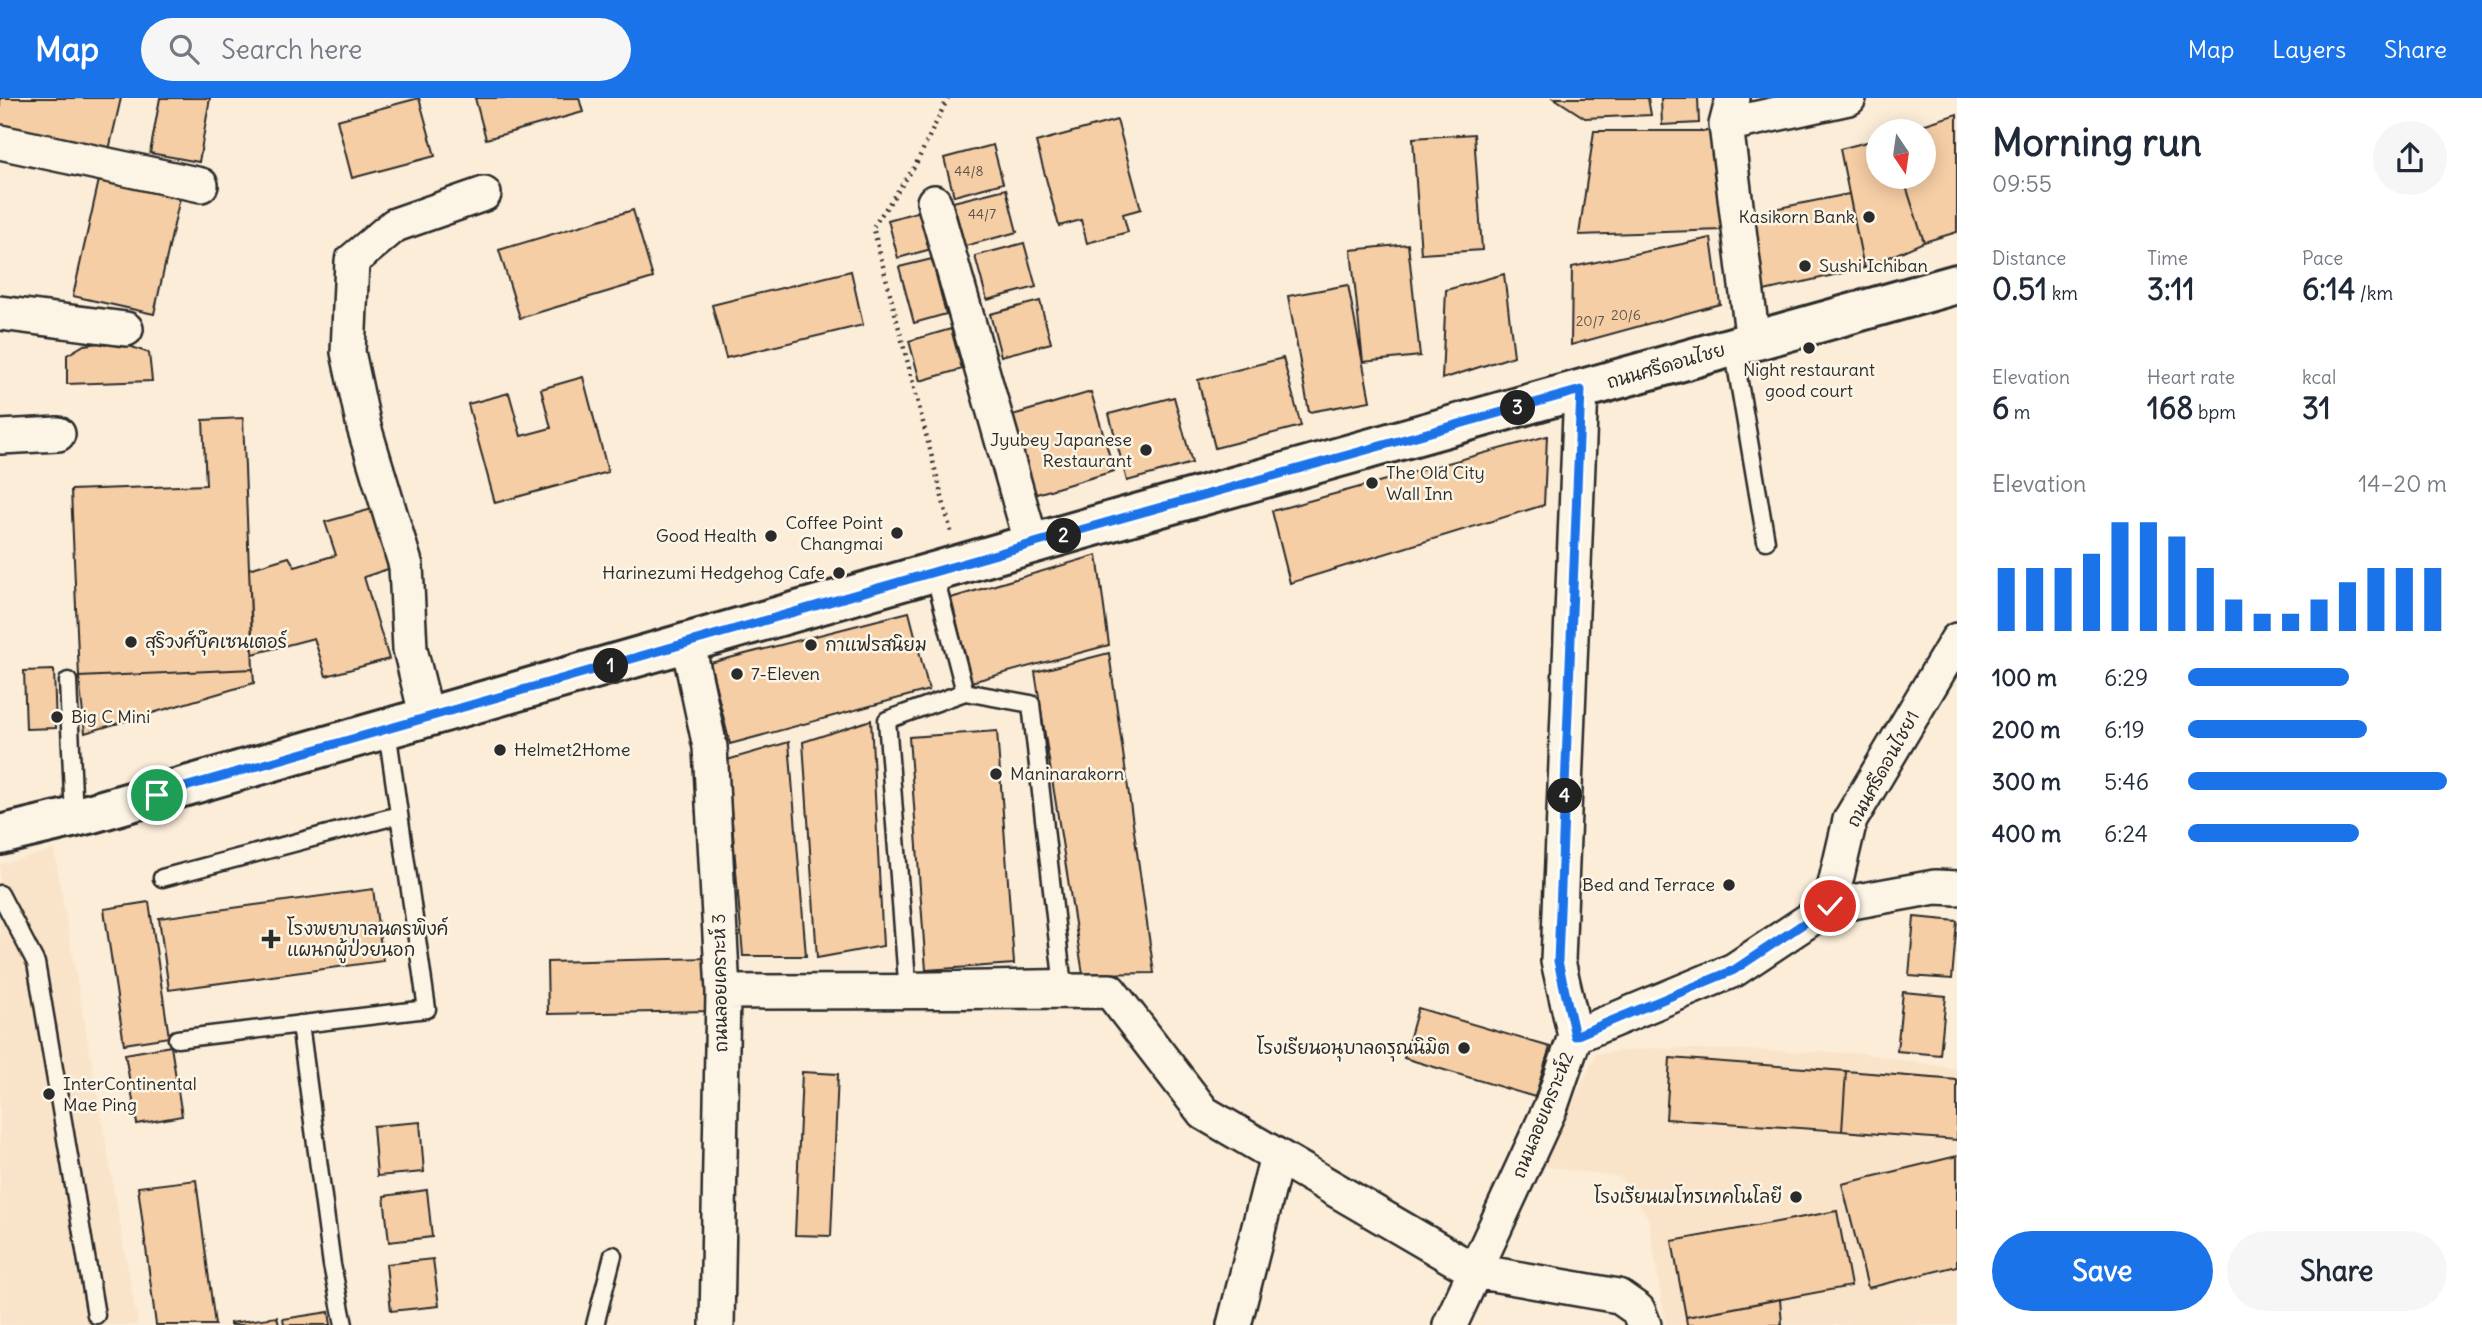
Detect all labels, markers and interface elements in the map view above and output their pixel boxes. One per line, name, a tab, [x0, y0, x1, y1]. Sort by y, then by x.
search box	[141, 18, 631, 81]
text: Map	[35, 28, 99, 70]
icon: search	[165, 30, 203, 68]
text: Search here	[221, 33, 362, 66]
text: Map	[2188, 34, 2234, 64]
text: Layers	[2272, 34, 2346, 64]
text: Share	[2384, 34, 2447, 64]
north arrow	[1866, 119, 1936, 189]
map controls	[1866, 119, 1936, 189]
text: Morning run	[1992, 119, 2202, 166]
button: share	[2373, 121, 2447, 195]
house number: 44/8	[954, 162, 984, 180]
text: 09:55	[1992, 169, 2052, 198]
house number: 44/7	[968, 205, 996, 223]
place label: Kasikorn Bank	[1739, 205, 1855, 228]
marker: Kasikorn Bank	[1861, 209, 1877, 225]
text: Distance	[1992, 246, 2066, 270]
text: Time	[2147, 246, 2188, 270]
text: Pace	[2302, 246, 2343, 270]
place label: Sushi Ichiban	[1819, 254, 1928, 277]
marker: Sushi Ichiban	[1797, 258, 1813, 274]
text: 0.51	[1992, 270, 2047, 308]
text: 3:11	[2147, 270, 2195, 308]
text: 6:14	[2302, 270, 2355, 308]
text: km	[2047, 281, 2078, 305]
text: /km	[2355, 281, 2393, 305]
house number: 20/6	[1611, 306, 1641, 324]
house number: 20/7	[1576, 312, 1604, 330]
street label: ถนนศรีดอนไชย	[1604, 337, 1728, 393]
marker: Night restaurant good court	[1801, 340, 1817, 356]
place label: Night restaurant good court	[1743, 358, 1875, 402]
text: Elevation	[1992, 365, 2070, 389]
text: Heart rate	[2147, 365, 2235, 389]
text: kcal	[2302, 365, 2336, 389]
text: 6	[1992, 389, 2009, 427]
text: 168	[2147, 389, 2194, 427]
text: 31	[2302, 389, 2331, 427]
pin: 3	[1500, 390, 1536, 426]
text: 3	[1512, 395, 1523, 419]
text: m	[2009, 400, 2031, 424]
text: bpm	[2194, 400, 2236, 424]
place label: Jyubey Japanese Restaurant	[990, 428, 1132, 472]
marker: Jyubey Japanese Restaurant	[1138, 442, 1154, 458]
place label: The Old City Wall Inn	[1386, 461, 1485, 505]
text: Elevation	[1992, 469, 2086, 498]
text: 14–20 m	[2358, 469, 2447, 498]
marker: The Old City Wall Inn	[1364, 475, 1380, 491]
place label: Coffee Point Changmai	[785, 511, 883, 555]
pin: 2	[1046, 518, 1082, 554]
text: 2	[1058, 523, 1069, 547]
place label: Good Health	[656, 524, 757, 547]
marker: Coffee Point Changmai	[889, 525, 905, 541]
marker: Good Health	[763, 528, 779, 544]
place label: Harinezumi Hedgehog Cafe	[602, 561, 825, 584]
marker: Harinezumi Hedgehog Cafe	[831, 565, 847, 581]
place label: สุริวงศ์บุ๊คเซนเตอร์	[145, 629, 288, 656]
place label: กาแฟรสนิยม	[825, 633, 927, 656]
marker: สุริวงศ์บุ๊คเซนเตอร์	[123, 634, 139, 650]
marker: กาแฟรสนิยม	[803, 637, 819, 653]
pin: 1	[594, 648, 628, 684]
text: 1	[607, 653, 614, 677]
place label: 7-Eleven	[751, 662, 820, 685]
text: 100 m	[1992, 663, 2057, 692]
text: 6:29	[2104, 663, 2148, 692]
marker: 7-Eleven	[729, 666, 745, 682]
place label: Big C Mini	[71, 705, 150, 728]
street label: ถนนศรีดอนไชย1	[1840, 706, 1924, 831]
marker: Big C Mini	[49, 709, 65, 725]
text: 200 m	[1992, 715, 2061, 744]
text: 6:19	[2104, 715, 2145, 744]
place label: Helmet2Home	[514, 738, 630, 761]
marker: Helmet2Home	[492, 742, 508, 758]
place label: Maninarakorn	[1010, 762, 1124, 785]
pin	[127, 765, 187, 825]
marker: Maninarakorn	[988, 766, 1004, 782]
text: 300 m	[1992, 767, 2061, 796]
text: 5:46	[2104, 767, 2149, 796]
icon: arrive	[138, 776, 176, 814]
pin: 4	[1548, 778, 1582, 814]
text: 4	[1559, 783, 1570, 807]
text: 400 m	[1992, 819, 2061, 848]
text: 6:24	[2104, 819, 2148, 848]
place label: Bed and Terrace	[1582, 873, 1715, 896]
pin	[1800, 876, 1860, 936]
marker: Bed and Terrace	[1721, 877, 1737, 893]
icon: check	[1811, 887, 1849, 925]
street label: ถนนลอยเคราะห์ 3	[706, 913, 732, 1053]
place label: โรงพยาบาลนครพิงค์ แผนกผู้ป่วยนอก	[287, 916, 449, 964]
marker: โรงพยาบาลนครพิงค์ แผนกผู้ป่วยนอก	[261, 929, 281, 949]
place label: โรงเรียนอนุบาลดรุณนิมิต	[1257, 1035, 1450, 1062]
marker: โรงเรียนอนุบาลดรุณนิมิต	[1456, 1040, 1472, 1056]
street label: ถนนลอยเคราะห์2	[1506, 1048, 1578, 1181]
place label: InterContinental Mae Ping	[63, 1072, 197, 1116]
marker: InterContinental Mae Ping	[41, 1086, 57, 1102]
place label: โรงเรียนเมโทรเทคโนโลยี	[1594, 1184, 1782, 1208]
marker: โรงเรียนเมโทรเทคโนโลยี	[1788, 1189, 1804, 1205]
button: Save	[1992, 1231, 2213, 1311]
button: Share	[2227, 1231, 2447, 1311]

